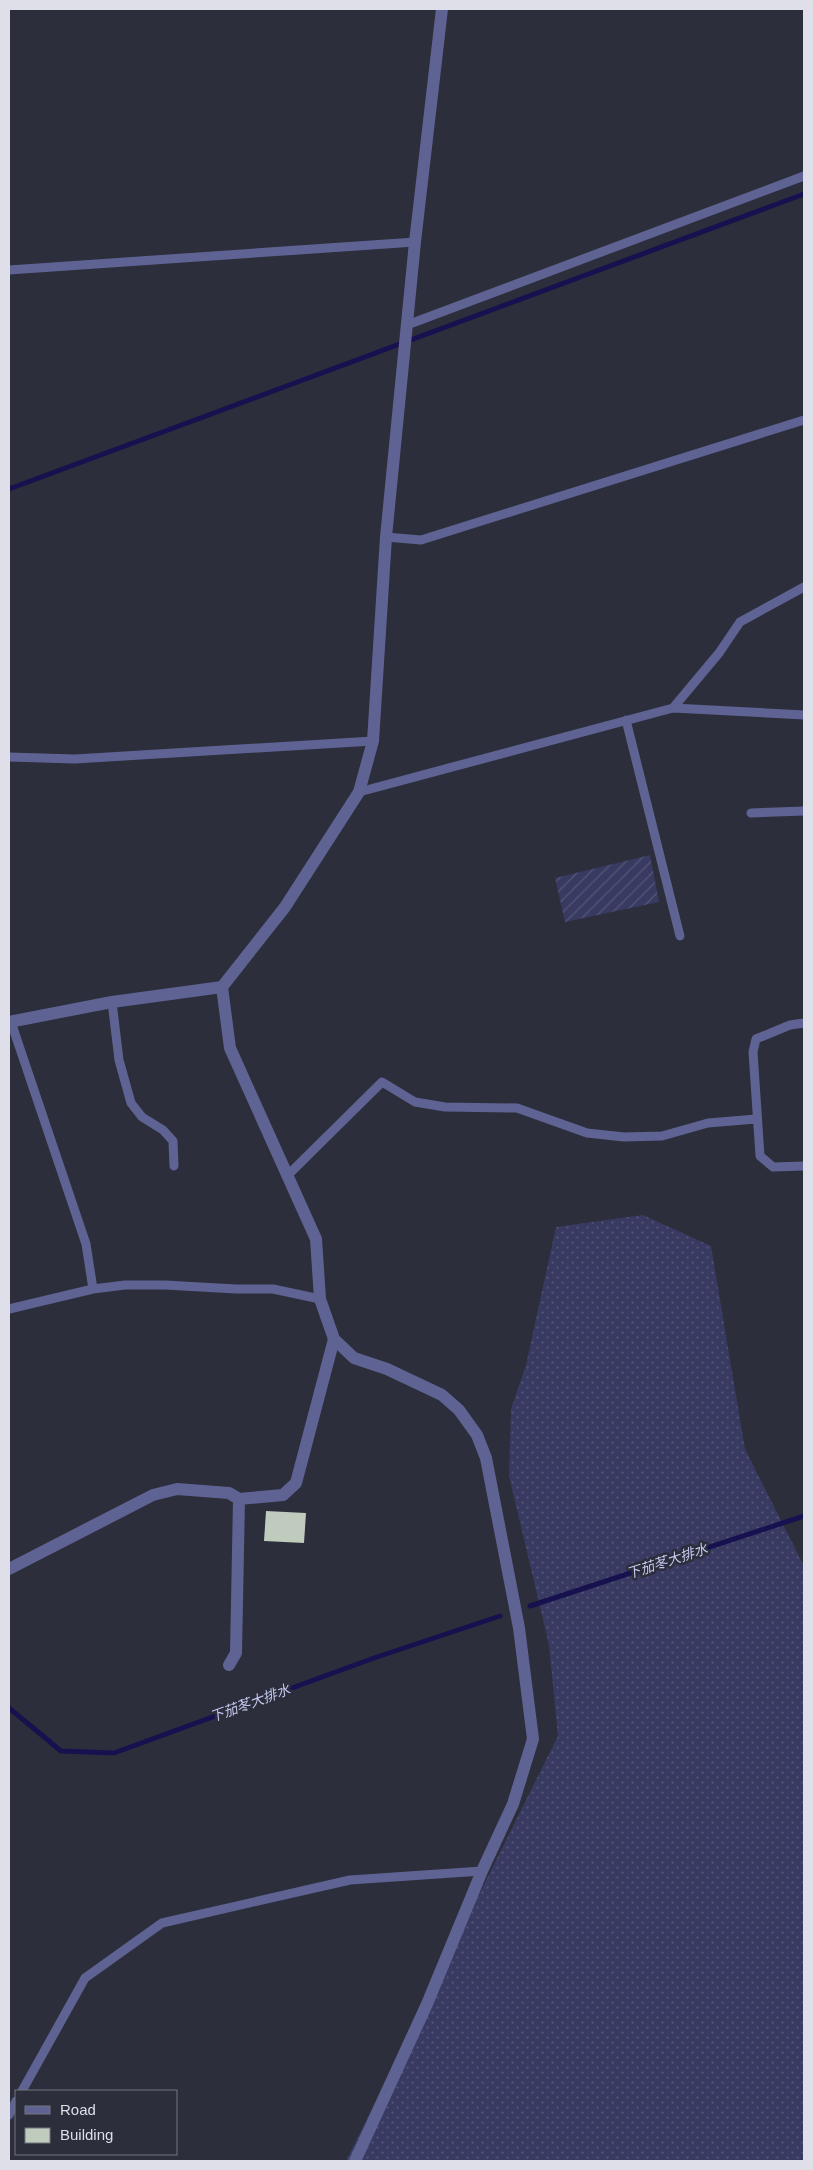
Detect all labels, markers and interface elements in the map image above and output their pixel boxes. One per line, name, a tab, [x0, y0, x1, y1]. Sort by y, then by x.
water label: 下茄苳大排水	[625, 1540, 710, 1582]
water label: 下茄苳大排水	[208, 1681, 293, 1725]
legend	[15, 2090, 178, 2155]
text: Road	[60, 2101, 96, 2118]
text: Building	[60, 2126, 113, 2143]

